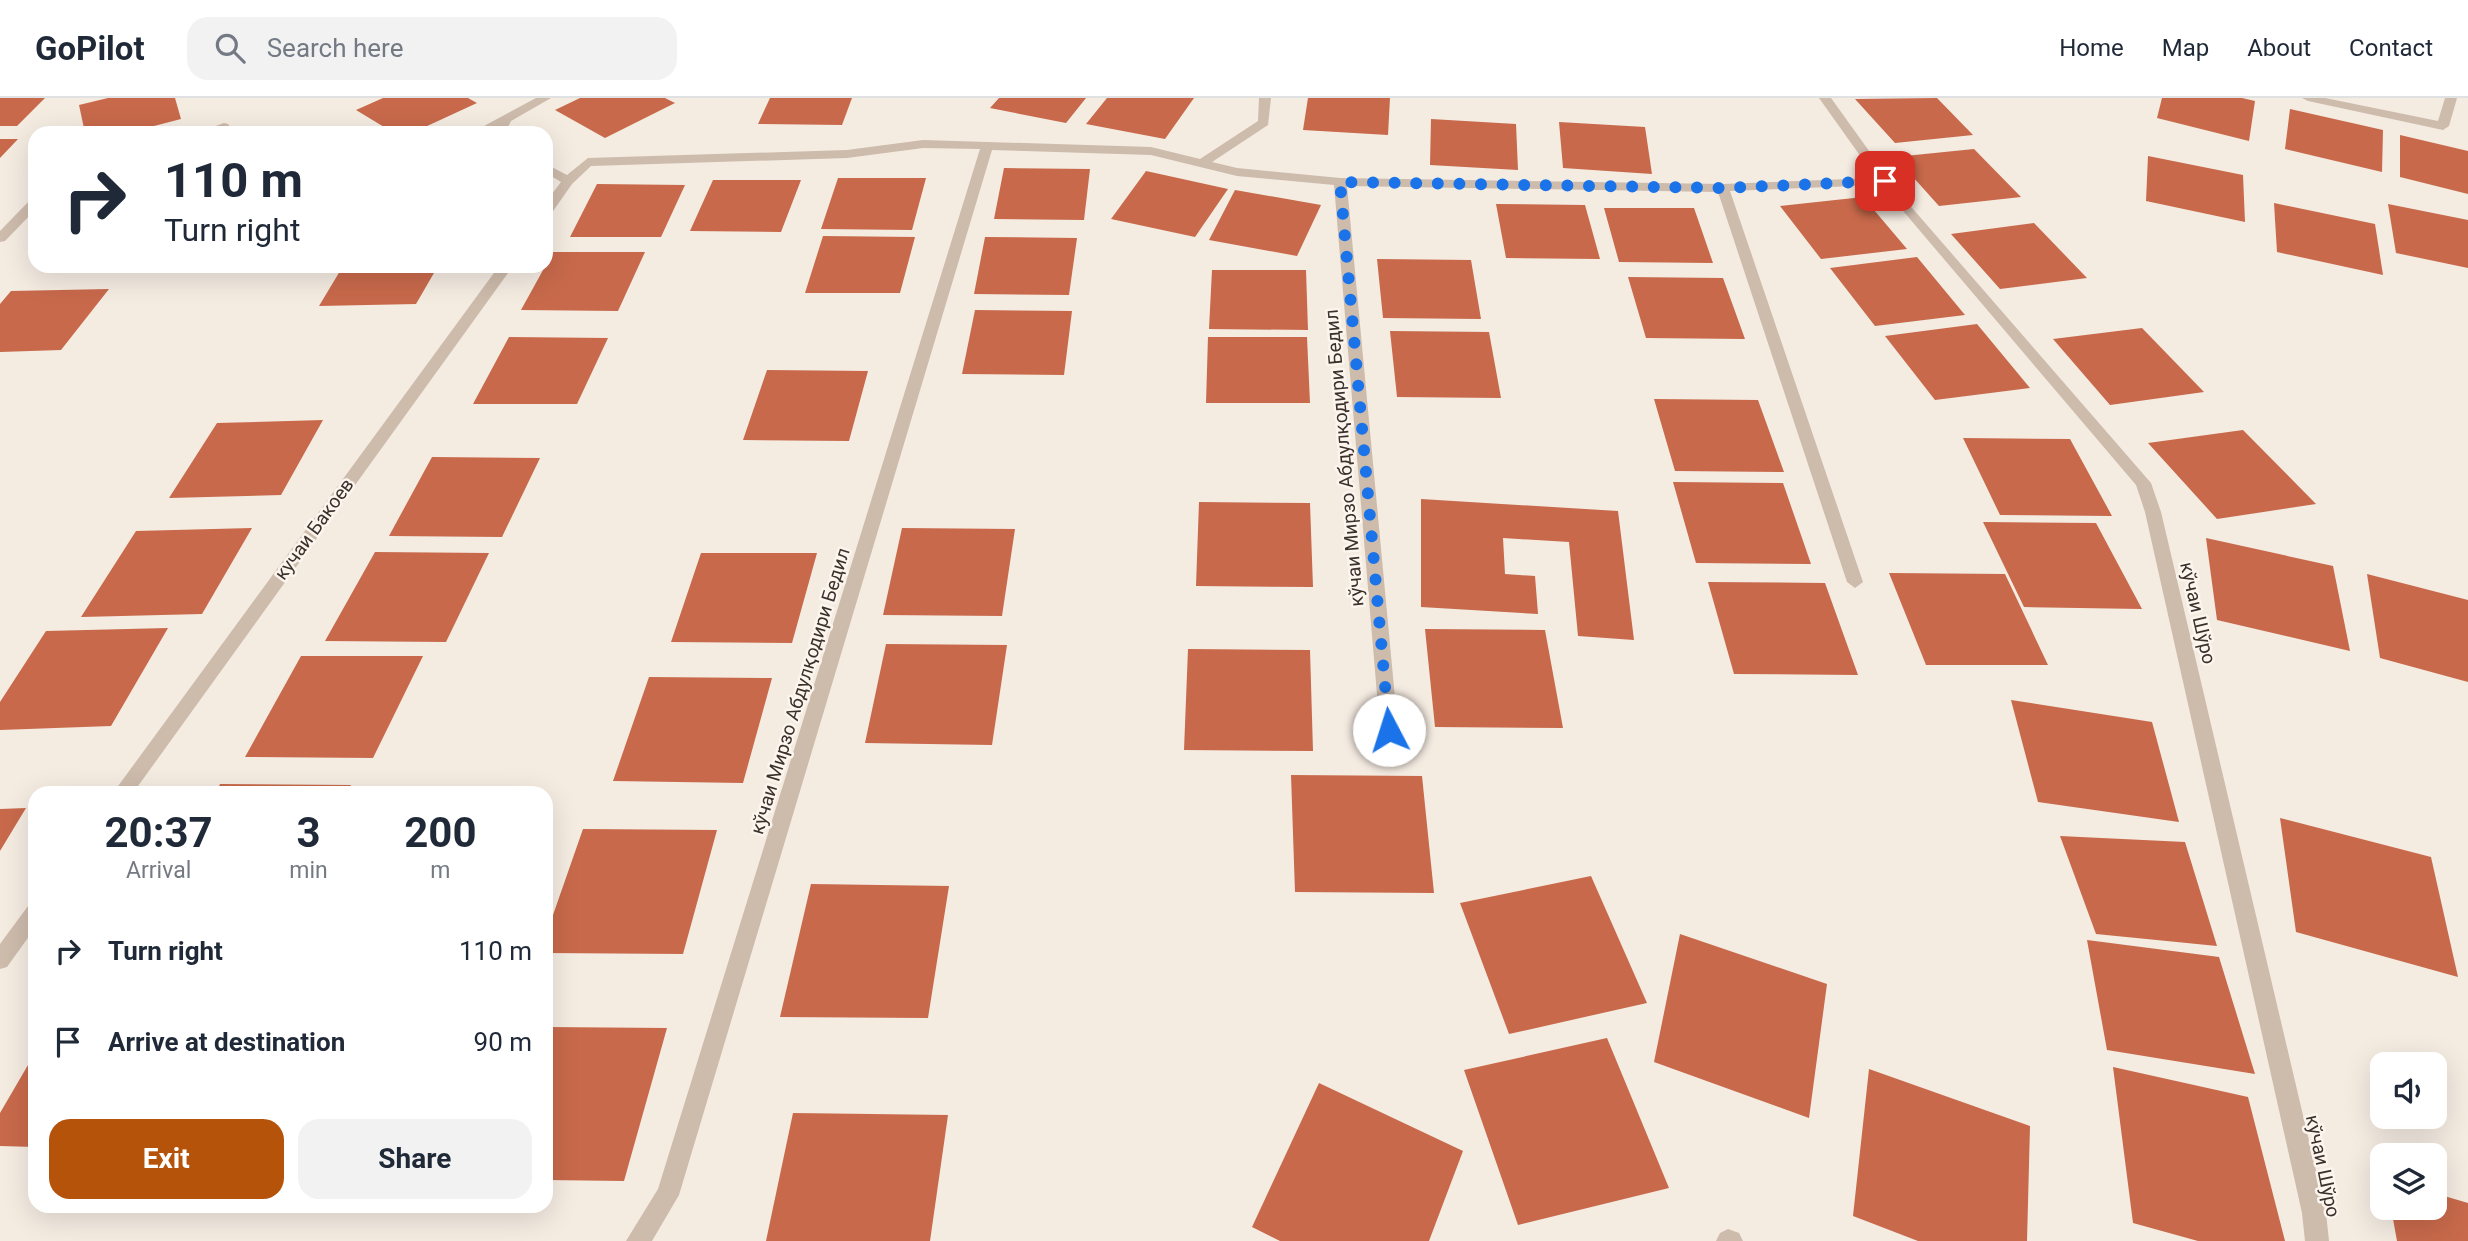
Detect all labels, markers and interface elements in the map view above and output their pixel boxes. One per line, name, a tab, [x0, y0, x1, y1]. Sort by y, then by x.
search box	[187, 17, 677, 80]
text: GoPilot	[35, 29, 145, 68]
icon: search	[211, 29, 249, 67]
text: Search here	[267, 33, 403, 63]
text: Home	[2059, 34, 2124, 62]
text: Map	[2162, 34, 2209, 62]
text: About	[2247, 34, 2311, 62]
text: Contact	[2349, 34, 2433, 62]
pin	[1855, 151, 1915, 211]
text: 110 m	[164, 152, 303, 209]
icon: right	[49, 154, 140, 245]
icon: arrive	[1866, 162, 1904, 200]
text: Turn right	[164, 211, 300, 249]
street label: кўчаи Мирзо Абдулқодири Бедил	[1320, 308, 1368, 608]
street label: кучаи Бакоев	[269, 474, 359, 584]
street label: кўчаи Мирзо Абдулқодири Бедил	[745, 545, 855, 837]
street label: кўчаи Шўро	[2175, 560, 2221, 666]
position arrow	[1352, 693, 1426, 767]
text: 20:37	[105, 808, 213, 857]
text: 3	[296, 808, 321, 857]
text: 200	[404, 808, 477, 857]
text: Arrival	[126, 857, 191, 884]
text: min	[289, 857, 328, 884]
text: m	[430, 857, 450, 884]
icon: right	[49, 932, 87, 970]
text: Turn right	[108, 936, 223, 966]
text: 110 m	[459, 936, 532, 966]
icon: arrive	[49, 1023, 87, 1061]
text: Arrive at destination	[108, 1027, 345, 1057]
text: 90 m	[474, 1027, 532, 1057]
map controls	[2370, 1052, 2447, 1220]
button: sound	[2370, 1052, 2447, 1129]
street label: кўчаи Шўро	[2301, 1113, 2345, 1219]
button: Exit	[49, 1119, 284, 1199]
button: Share	[298, 1119, 532, 1199]
button: layers	[2370, 1143, 2447, 1220]

